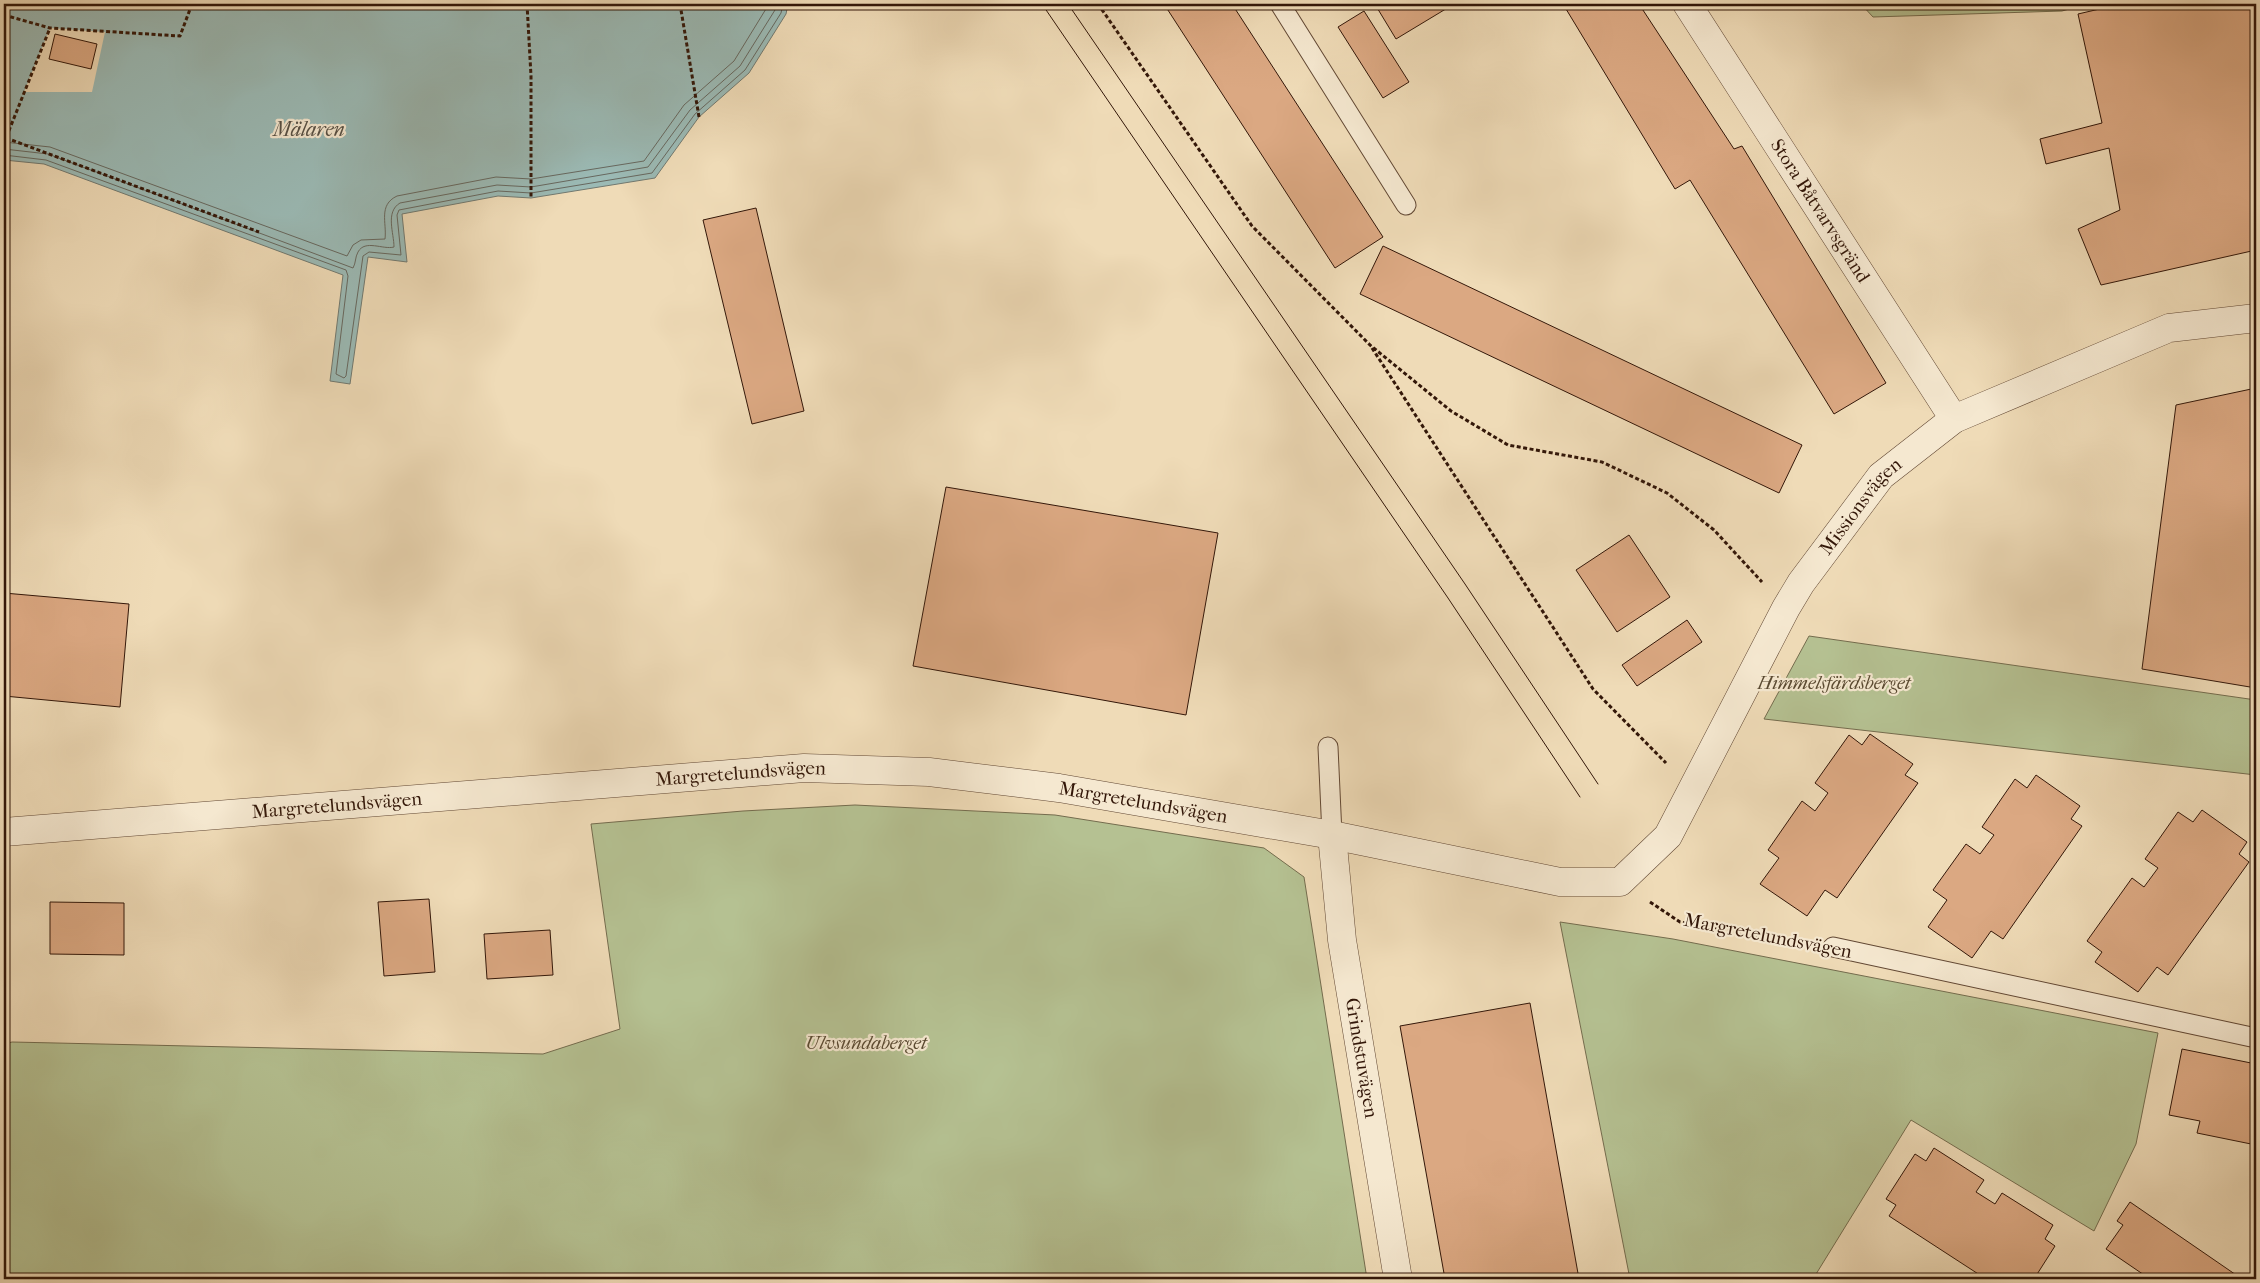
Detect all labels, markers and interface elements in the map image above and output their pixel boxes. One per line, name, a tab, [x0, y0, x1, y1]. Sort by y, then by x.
water label: Mälaren	[271, 118, 345, 141]
street label: Stora Båtvarvsgränd	[1766, 135, 1875, 287]
street label: Missionsvägen	[1815, 453, 1906, 559]
park label: Himmelsfärdsberget	[1756, 672, 1912, 694]
street label: Margretelundsvägen	[655, 757, 826, 791]
street label: Margretelundsvägen	[1057, 777, 1229, 828]
street label: Margretelundsvägen	[251, 788, 423, 823]
street label: Margretelundsvägen	[1682, 909, 1854, 963]
street label: Grindstuvägen	[1341, 996, 1382, 1120]
park label: Ulvsundaberget	[805, 1032, 928, 1054]

